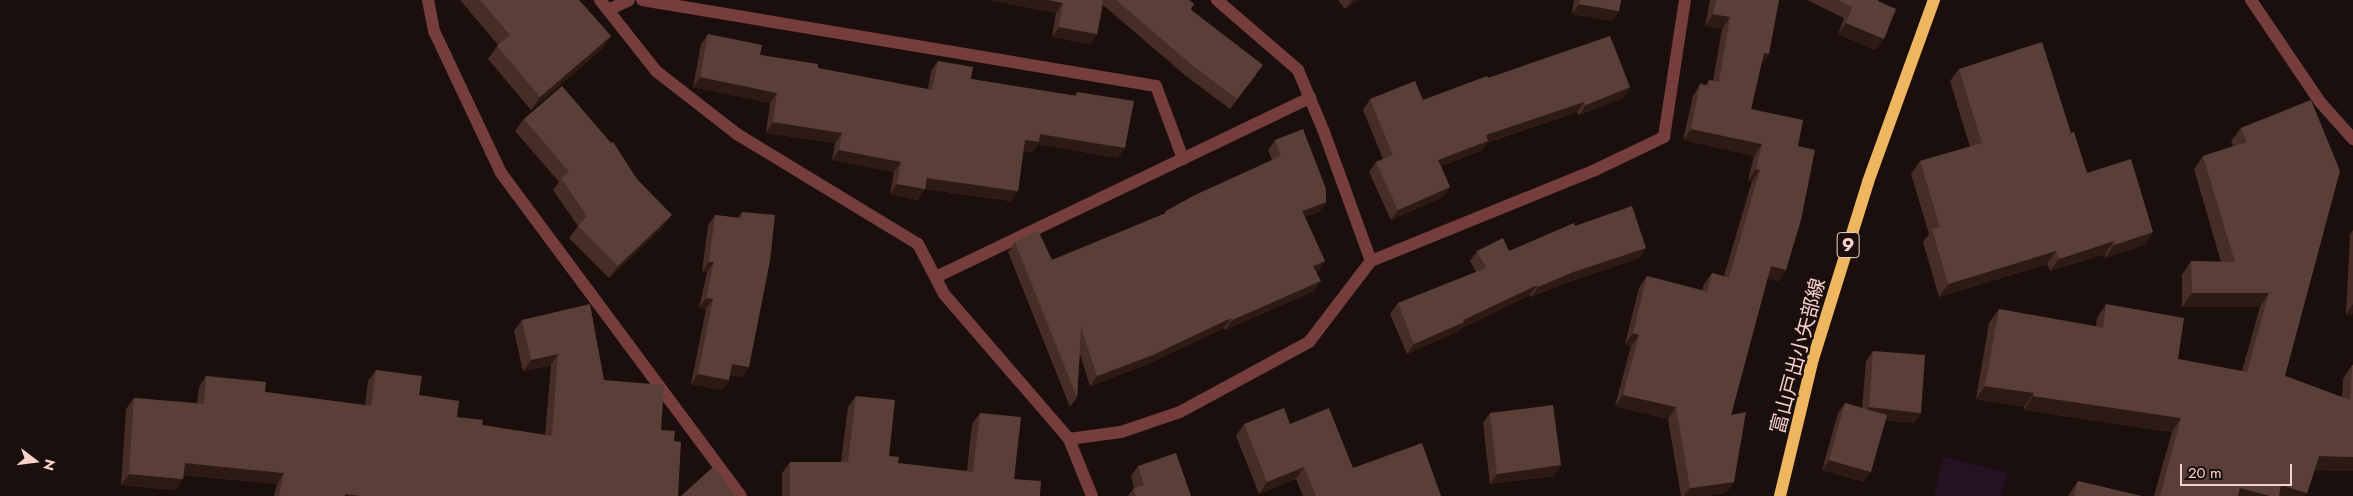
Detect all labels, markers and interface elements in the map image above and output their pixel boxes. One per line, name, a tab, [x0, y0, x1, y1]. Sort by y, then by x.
road number: 9	[1836, 228, 1860, 262]
street label: 富山戸出小矢部線	[1766, 276, 1830, 436]
north arrow	[10, 436, 60, 486]
scale bar	[2183, 454, 2296, 486]
text: N	[38, 457, 61, 473]
text: 20 m	[2188, 462, 2222, 484]

